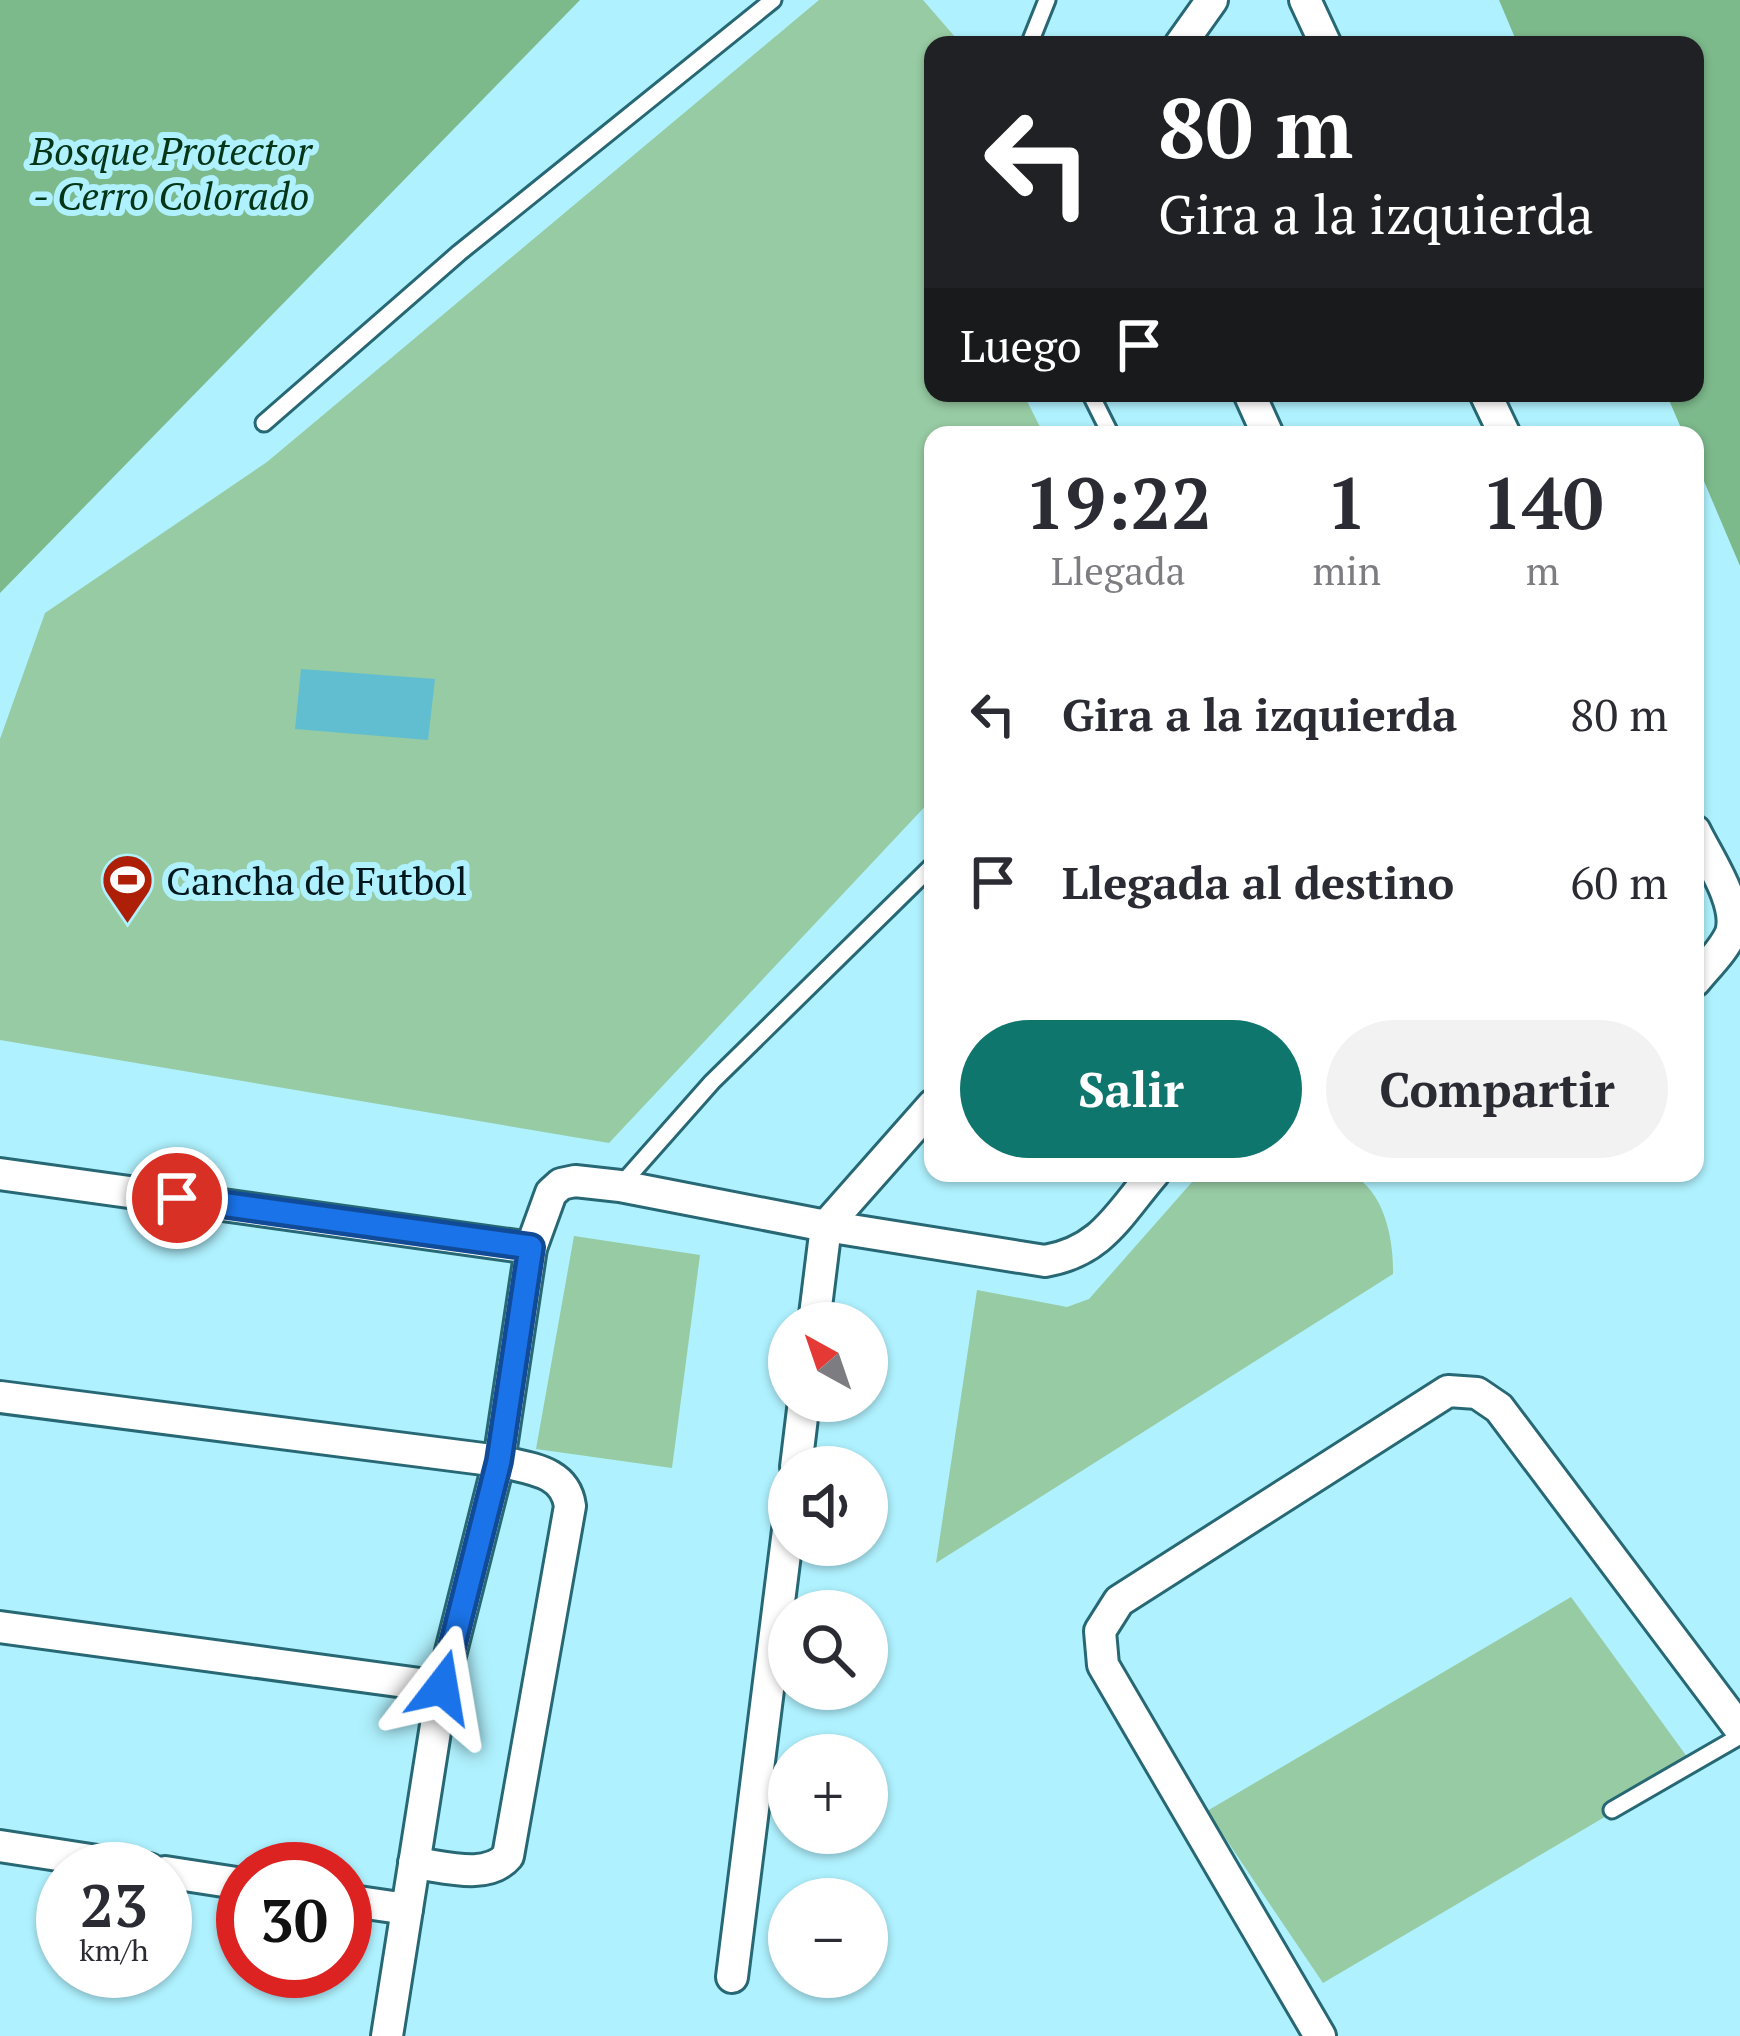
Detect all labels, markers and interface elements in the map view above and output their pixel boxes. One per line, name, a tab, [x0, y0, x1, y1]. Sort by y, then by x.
text: 80 m	[1158, 71, 1353, 182]
icon: left	[960, 84, 1116, 240]
park label: Bosque Protector - Cerro Colorado	[29, 124, 314, 221]
text: Gira a la izquierda	[1158, 178, 1594, 249]
icon: arrive	[1106, 312, 1172, 378]
text: Luego	[960, 315, 1082, 375]
text: 19:22	[1024, 454, 1212, 550]
text: 1	[1326, 454, 1367, 550]
text: 140	[1481, 454, 1603, 550]
text: Llegada	[1051, 544, 1185, 596]
text: min	[1312, 544, 1381, 596]
text: m	[1526, 544, 1559, 596]
icon: left	[960, 681, 1026, 747]
text: Gira a la izquierda	[1062, 684, 1457, 744]
text: 80 m	[1570, 684, 1668, 744]
icon: arrive	[960, 849, 1026, 915]
sports icon: Cancha de Futbol	[99, 852, 155, 926]
text: Llegada al destino	[1062, 852, 1454, 912]
text: 60 m	[1570, 852, 1668, 912]
place label: Cancha de Futbol	[166, 854, 468, 906]
button: Salir	[960, 1020, 1302, 1158]
button: Compartir	[1326, 1020, 1668, 1158]
pin	[126, 1147, 228, 1249]
icon: arrive	[144, 1165, 210, 1231]
north arrow	[768, 1302, 888, 1422]
map controls	[768, 1302, 888, 1998]
button: sound	[768, 1446, 888, 1566]
button: search	[768, 1590, 888, 1710]
position arrow	[379, 1624, 505, 1750]
button: +	[768, 1734, 888, 1854]
speed limit sign: 30	[216, 1842, 372, 1998]
text: 23	[80, 1865, 148, 1944]
button: −	[768, 1878, 888, 1998]
text: km/h	[79, 1930, 149, 1970]

